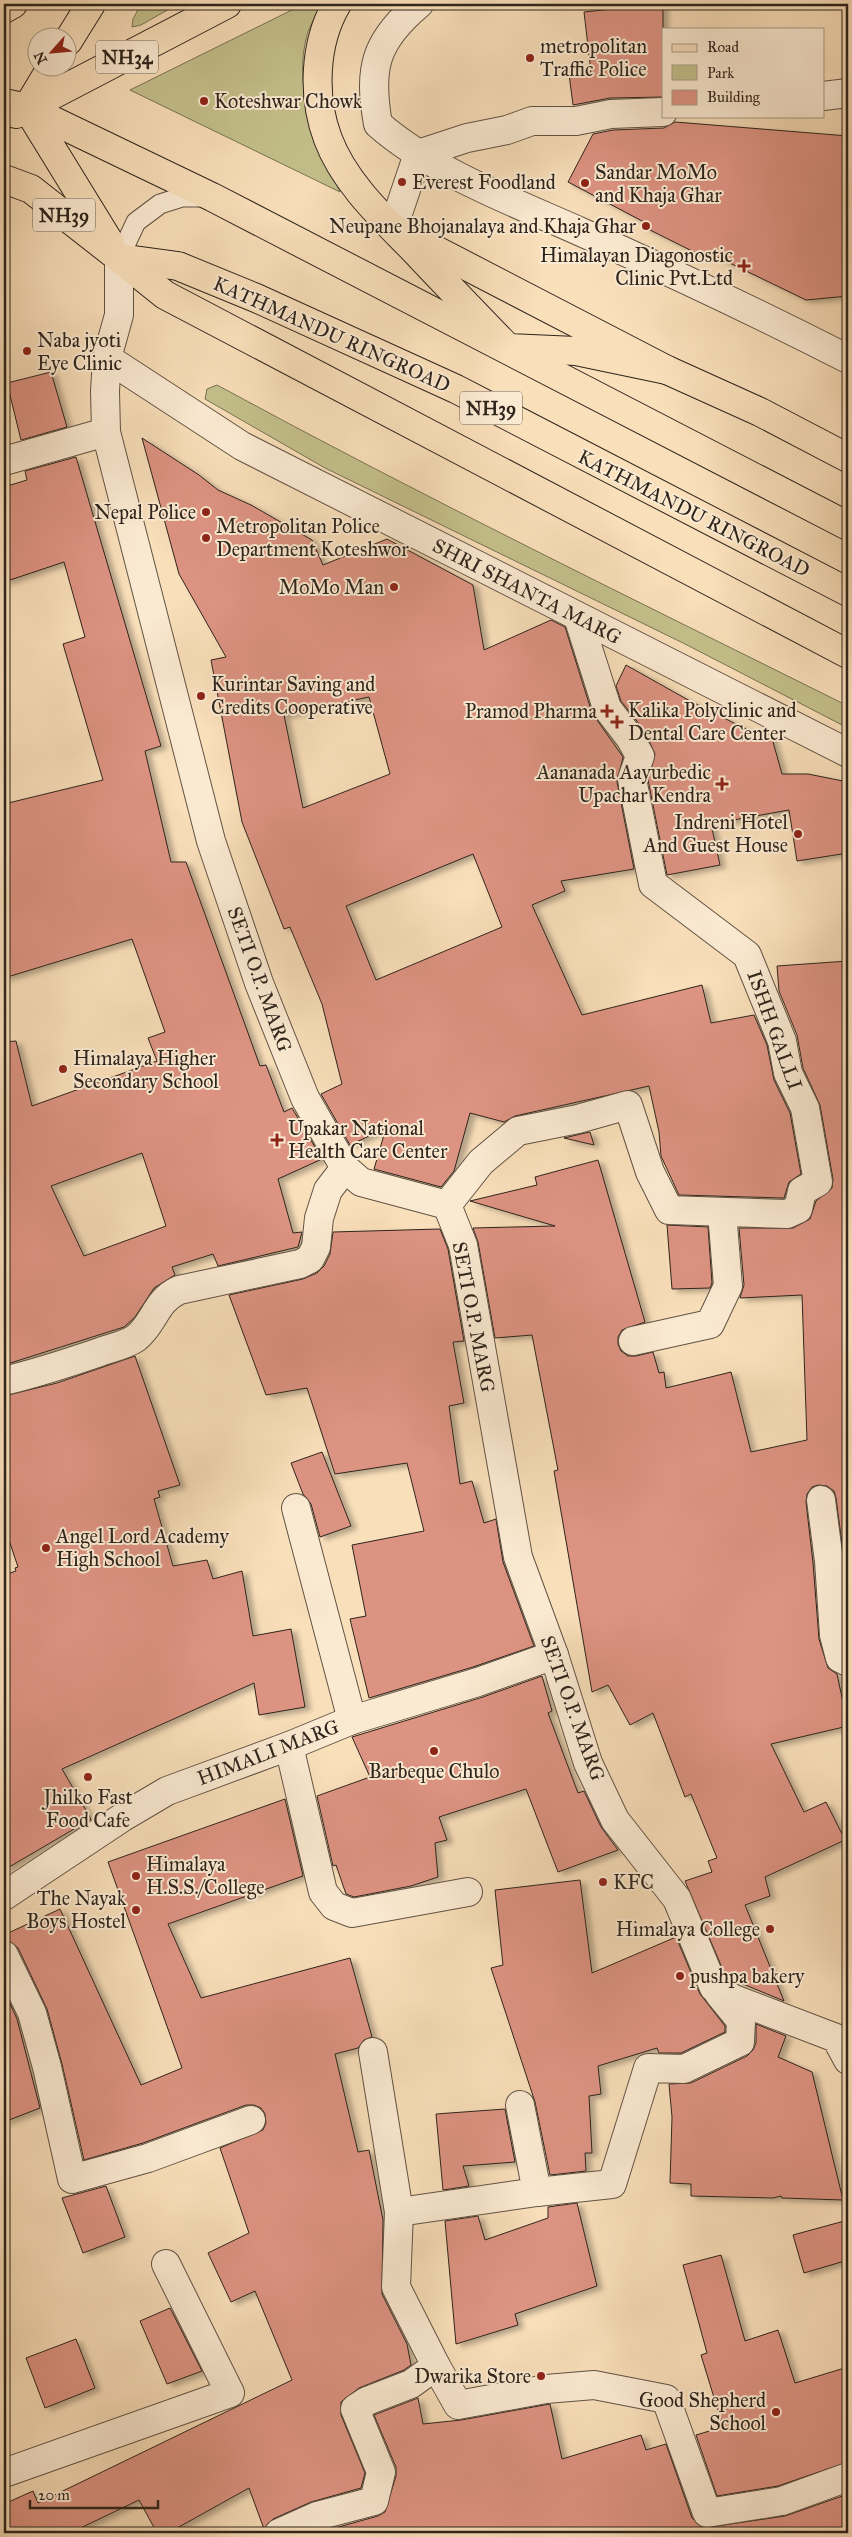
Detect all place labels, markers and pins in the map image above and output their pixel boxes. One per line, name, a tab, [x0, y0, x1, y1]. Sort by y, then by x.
place label: metropolitan Traffic Police	[540, 34, 647, 81]
marker: metropolitan Traffic Police	[524, 52, 536, 64]
place label: Koteshwar Chowk	[214, 89, 363, 113]
marker: Koteshwar Chowk	[198, 95, 210, 107]
place label: Sandar MoMo and Khaja Ghar	[595, 160, 722, 207]
place label: Everest Foodland	[412, 170, 556, 194]
marker: Everest Foodland	[396, 176, 408, 188]
marker: Sandar MoMo and Khaja Ghar	[579, 177, 591, 189]
place label: Neupane Bhojanalaya and Khaja Ghar	[329, 214, 636, 238]
marker: Neupane Bhojanalaya and Khaja Ghar	[640, 220, 652, 232]
place label: Himalayan Diagonostic Clinic Pvt.Ltd	[540, 243, 733, 290]
marker: Himalayan Diagonostic Clinic Pvt.Ltd	[737, 259, 751, 273]
place label: Naba jyoti Eye Clinic	[37, 328, 122, 375]
marker: Naba jyoti Eye Clinic	[21, 345, 33, 357]
place label: Nepal Police	[94, 500, 196, 524]
marker: Nepal Police	[200, 506, 212, 518]
place label: Metropolitan Police Department Koteshwor	[216, 514, 409, 561]
marker: Metropolitan Police Department Koteshwor	[200, 532, 212, 544]
place label: MoMo Man	[279, 575, 384, 599]
marker: MoMo Man	[388, 581, 400, 593]
place label: Kurintar Saving and Credits Cooperative	[211, 672, 375, 719]
marker: Kurintar Saving and Credits Cooperative	[195, 690, 207, 702]
place label: Kalika Polyclinic and Dental Care Center	[628, 698, 797, 745]
place label: Pramod Pharma	[465, 699, 598, 723]
marker: Pramod Pharma	[601, 705, 613, 717]
marker: Kalika Polyclinic and Dental Care Center	[610, 715, 624, 729]
place label: Aananada Aayurbedic Upachar Kendra	[536, 760, 712, 807]
marker: Aananada Aayurbedic Upachar Kendra	[715, 777, 729, 791]
place label: Indreni Hotel And Guest House	[643, 810, 789, 857]
marker: Indreni Hotel And Guest House	[792, 828, 804, 840]
place label: Himalaya Higher Secondary School	[73, 1046, 219, 1093]
marker: Himalaya Higher Secondary School	[57, 1063, 69, 1075]
place label: Upakar National Health Care Center	[288, 1116, 448, 1163]
marker: Upakar National Health Care Center	[270, 1133, 284, 1147]
place label: Angel Lord Academy High School	[55, 1524, 229, 1572]
marker: Angel Lord Academy High School	[40, 1542, 52, 1554]
marker: Barbeque Chulo	[428, 1745, 440, 1757]
place label: Barbeque Chulo	[369, 1759, 499, 1784]
marker: Jhilko Fast Food Cafe	[82, 1771, 94, 1783]
place label: Jhilko Fast Food Cafe	[41, 1785, 133, 1832]
place label: Himalaya H.S.S./College	[146, 1852, 264, 1900]
marker: Himalaya H.S.S./College	[130, 1870, 142, 1882]
place label: KFC	[613, 1870, 654, 1894]
marker: KFC	[597, 1876, 609, 1888]
place label: The Nayak Boys Hostel	[26, 1886, 127, 1933]
marker: The Nayak Boys Hostel	[130, 1904, 142, 1916]
place label: Himalaya College	[616, 1917, 760, 1942]
marker: Himalaya College	[764, 1923, 776, 1935]
place label: pushpa bakery	[689, 1964, 805, 1988]
marker: pushpa bakery	[674, 1970, 686, 1982]
place label: Dwarika Store	[414, 2364, 531, 2388]
marker: Dwarika Store	[535, 2370, 547, 2382]
place label: Good Shepherd School	[639, 2388, 767, 2435]
marker: Good Shepherd School	[770, 2406, 782, 2418]

